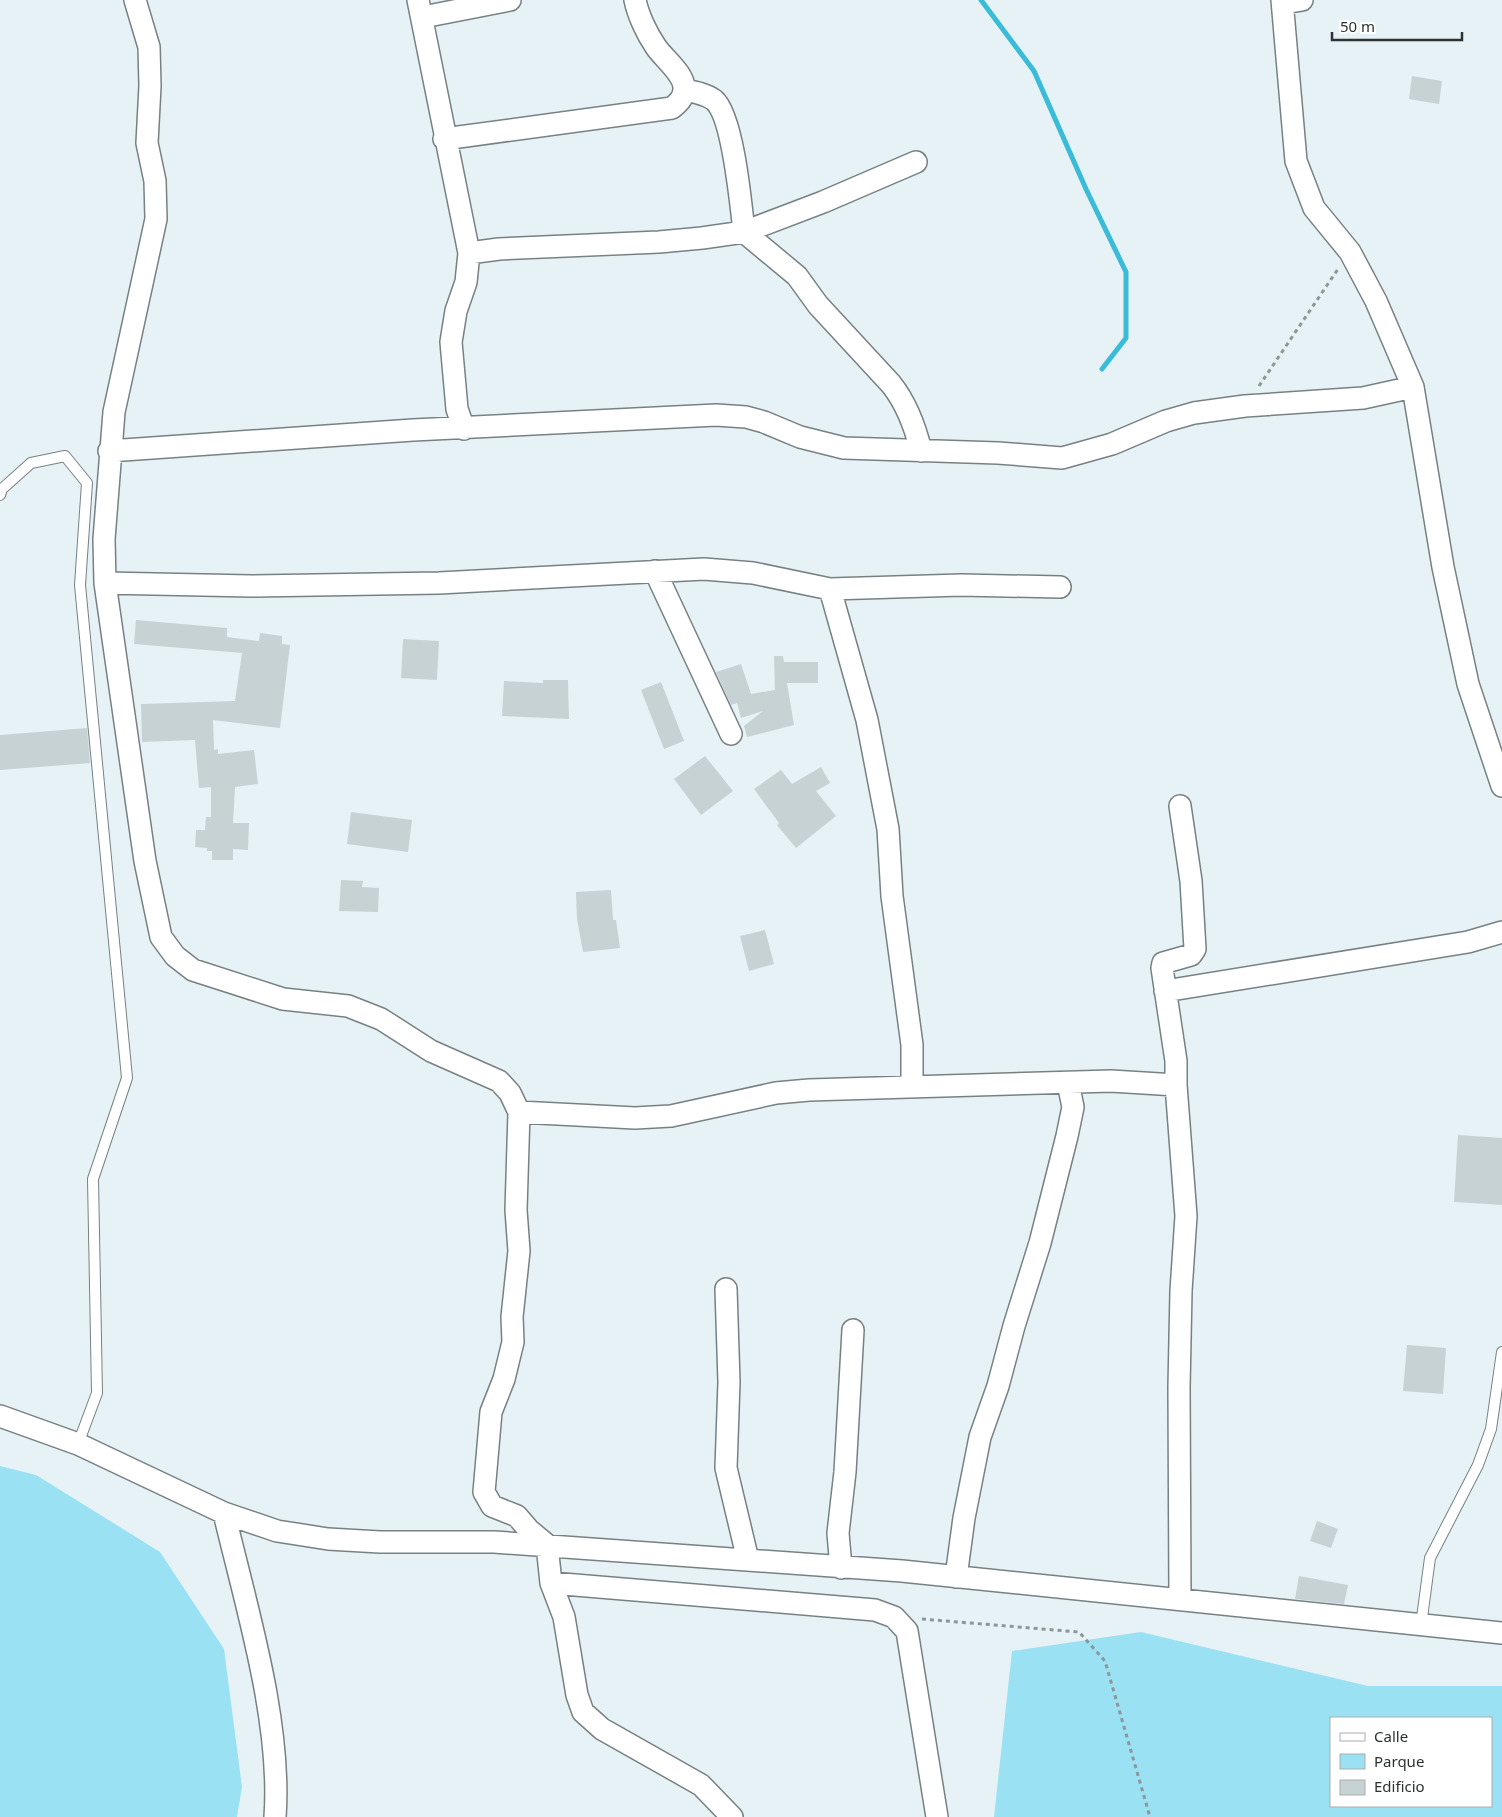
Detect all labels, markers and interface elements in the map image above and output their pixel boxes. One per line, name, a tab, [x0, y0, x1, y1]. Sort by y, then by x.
scale bar	[1332, 10, 1462, 42]
text: 50 m	[1340, 16, 1375, 36]
legend	[1330, 1717, 1492, 1807]
text: Calle	[1374, 1726, 1408, 1746]
text: Parque	[1374, 1751, 1424, 1771]
text: Edificio	[1374, 1776, 1425, 1796]

